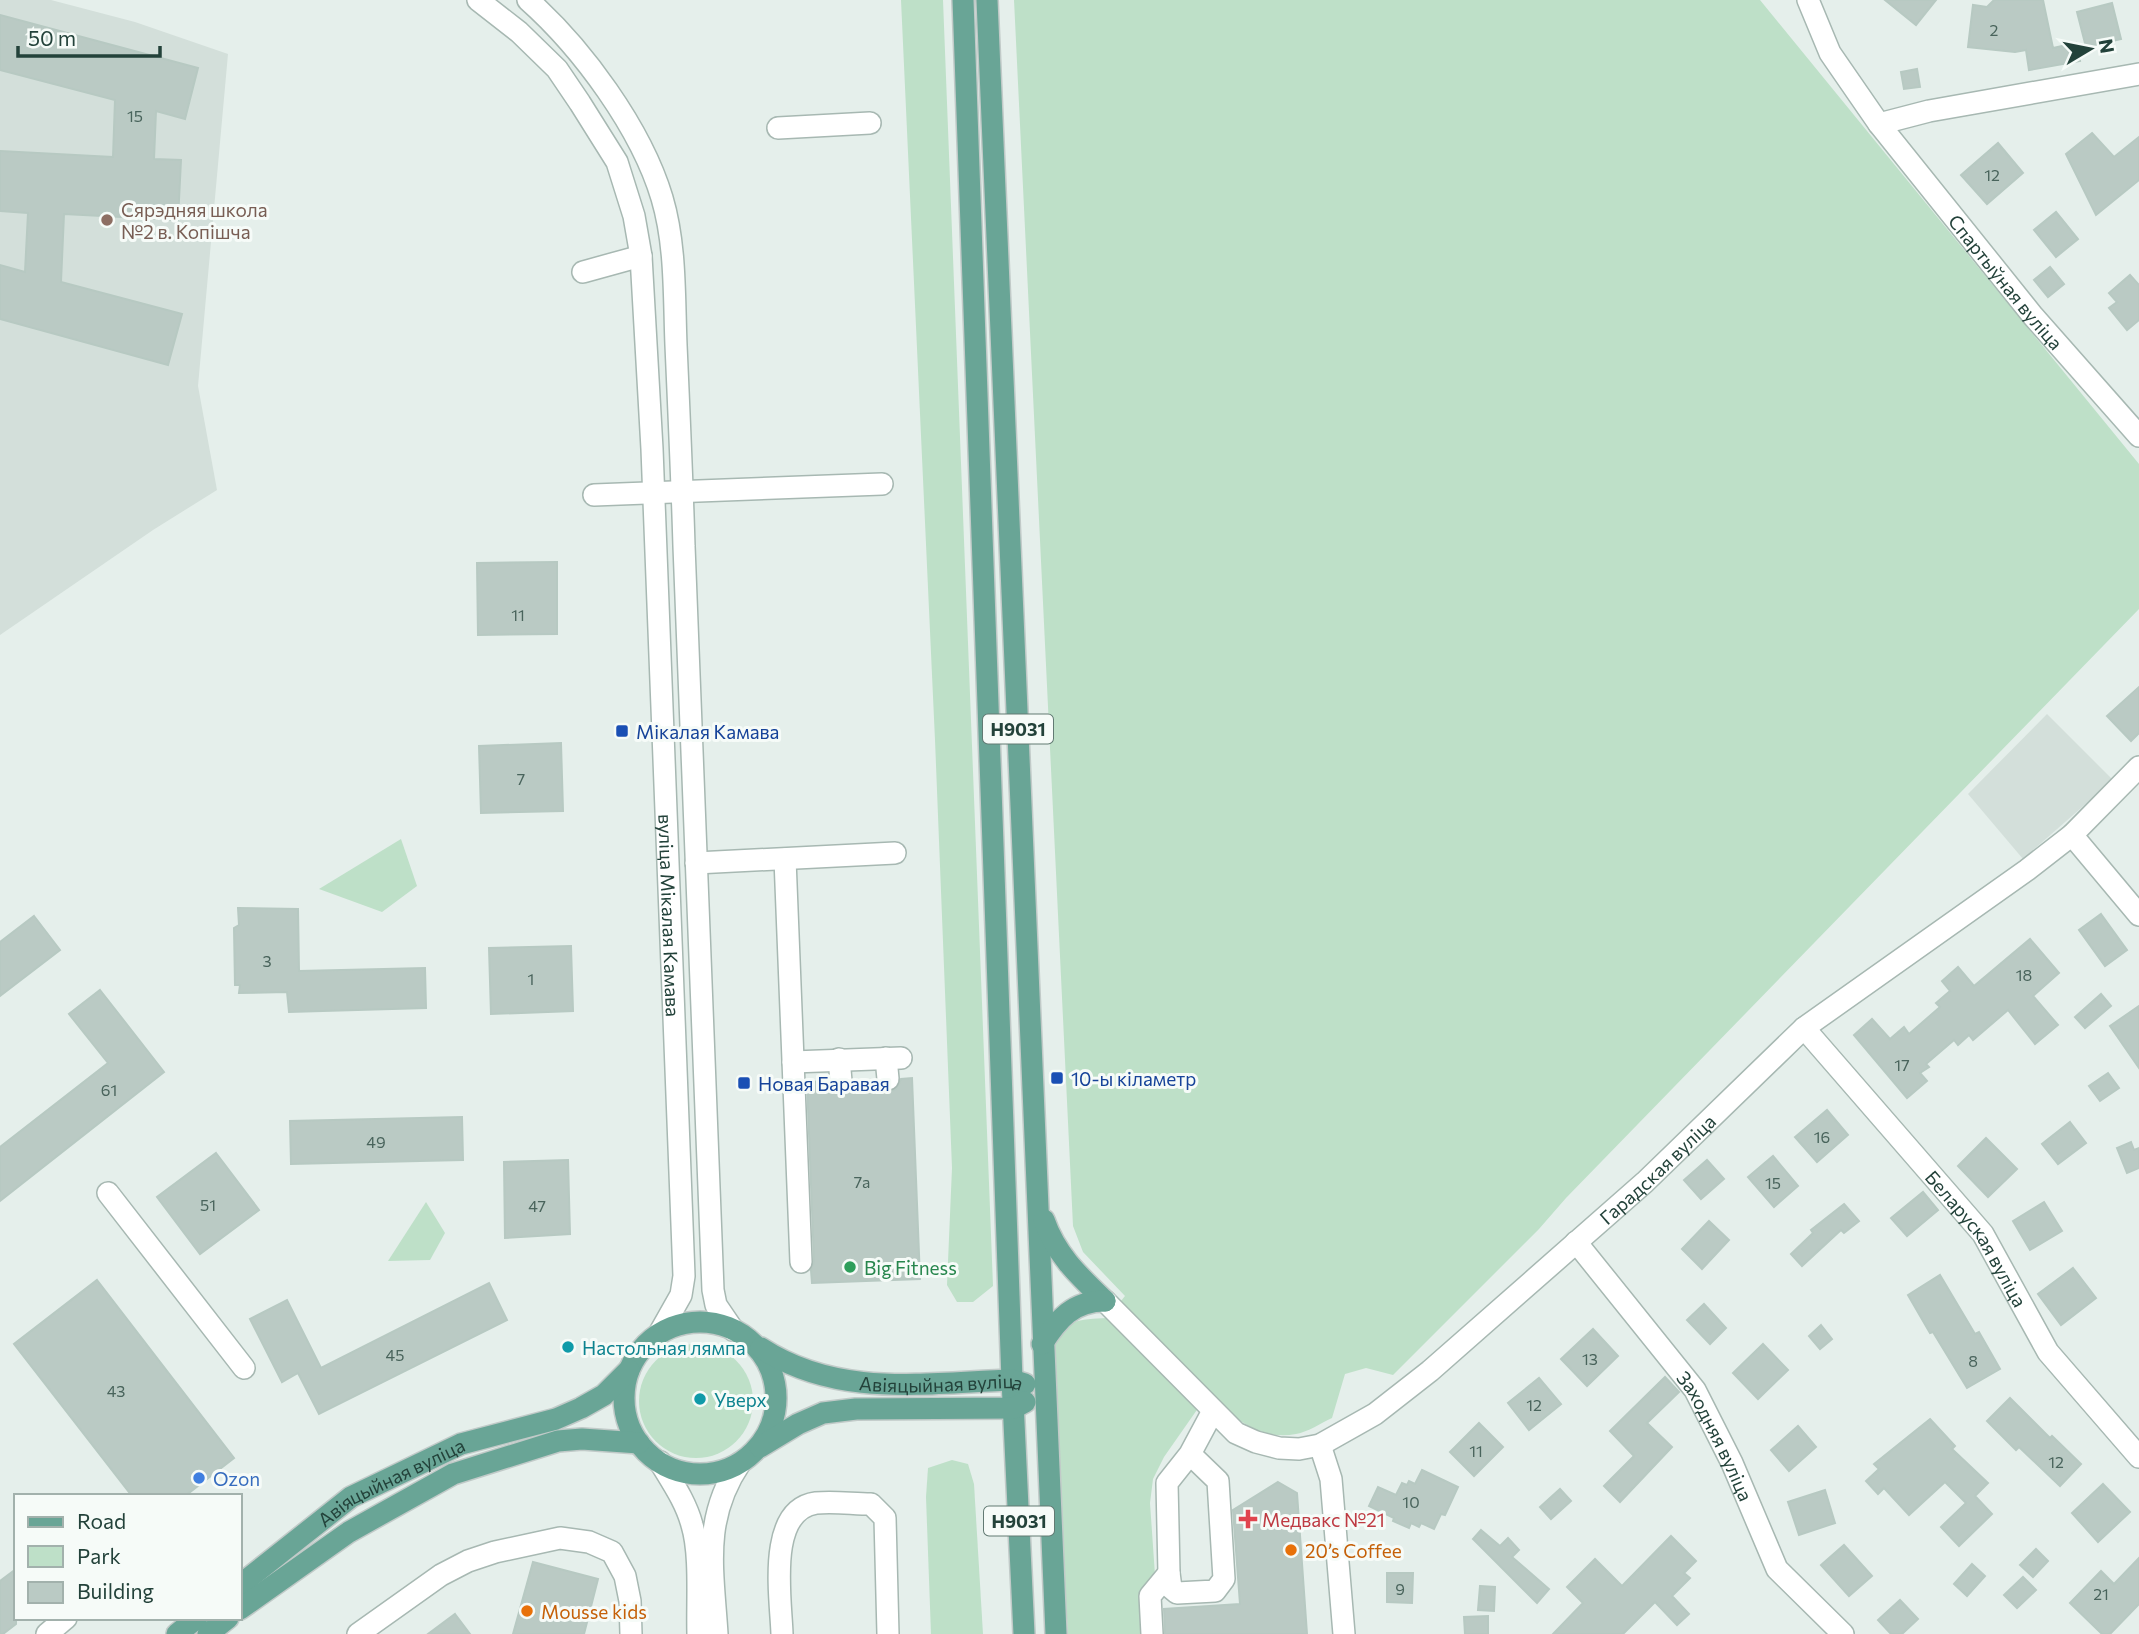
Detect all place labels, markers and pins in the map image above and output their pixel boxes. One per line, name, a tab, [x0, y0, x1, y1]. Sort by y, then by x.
place label: Сярэдняя школа №2 в. Копішча	[121, 198, 268, 243]
marker: Сярэдняя школа №2 в. Копішча	[99, 212, 115, 228]
place label: Мікалая Камава	[636, 720, 779, 743]
marker: Мікалая Камава	[614, 723, 630, 739]
place label: 10-ы кіламетр	[1071, 1067, 1196, 1090]
marker: 10-ы кіламетр	[1049, 1070, 1065, 1086]
place label: Новая Баравая	[758, 1072, 890, 1095]
marker: Новая Баравая	[736, 1075, 752, 1091]
place label: Big Fitness	[864, 1256, 957, 1279]
marker: Big Fitness	[842, 1259, 858, 1275]
place label: Настольная лямпа	[582, 1336, 746, 1359]
marker: Настольная лямпа	[560, 1339, 576, 1355]
place label: Уверх	[714, 1388, 767, 1411]
marker: Уверх	[692, 1391, 708, 1407]
place label: Ozon	[213, 1467, 260, 1490]
marker: Ozon	[191, 1470, 207, 1486]
place label: Медвакс №21	[1262, 1508, 1385, 1531]
marker: Медвакс №21	[1240, 1511, 1256, 1527]
place label: 20’s Coffee	[1305, 1539, 1402, 1562]
marker: 20’s Coffee	[1283, 1542, 1299, 1558]
place label: Mousse kids	[541, 1600, 647, 1623]
marker: Mousse kids	[519, 1603, 535, 1619]

